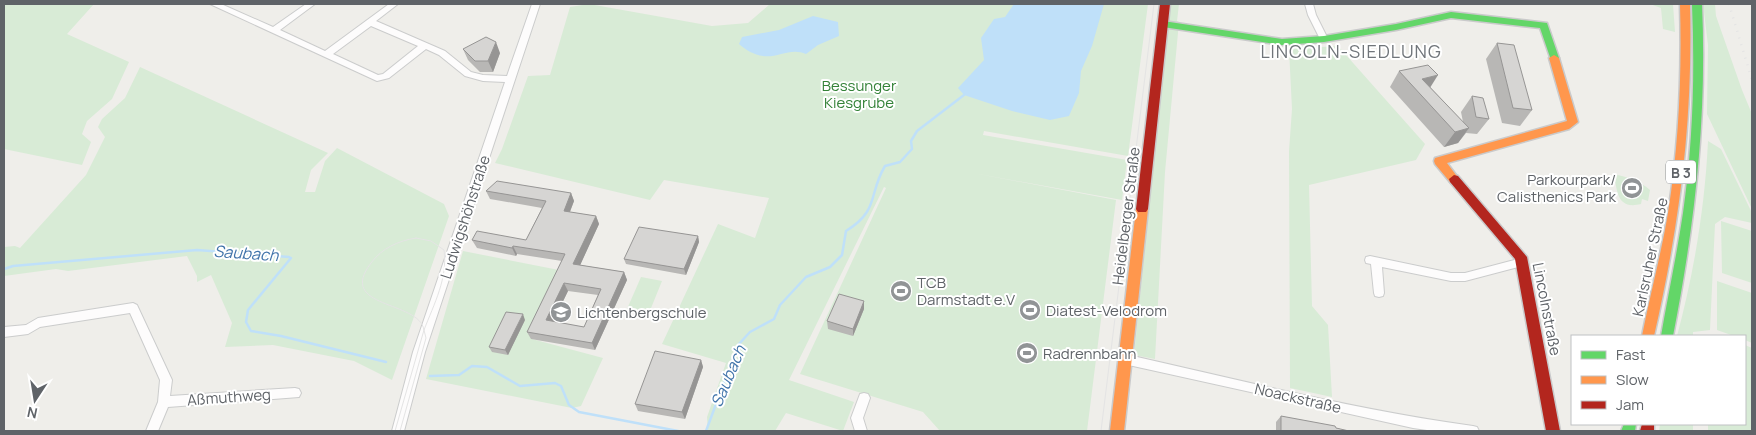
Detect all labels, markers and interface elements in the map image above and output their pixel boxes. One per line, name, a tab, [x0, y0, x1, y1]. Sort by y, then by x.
district label: LINCOLN-SIEDLUNG	[1260, 39, 1442, 63]
park label: Bessunger Kiesgrube	[822, 75, 897, 113]
street label: Heidelberger Straße	[1107, 146, 1145, 286]
street label: Ludwigshöhstraße	[435, 152, 495, 282]
road number: B 3	[1666, 160, 1696, 183]
place label: Parkourpark/ Calisthenics Park	[1497, 169, 1617, 207]
sports icon: Parkourpark/ Calisthenics Park	[1620, 176, 1644, 200]
street label: Karlsruher Straße	[1627, 195, 1673, 318]
water label: Saubach	[213, 240, 280, 266]
street label: Lincolnstraße	[1528, 261, 1566, 358]
place label: TCB Darmstadt e.V	[917, 272, 1015, 310]
sports icon: TCB Darmstadt e.V	[889, 279, 913, 303]
sports icon: Diatest-Velodrom	[1018, 298, 1042, 322]
school or university icon: Lichtenbergschule	[549, 300, 573, 324]
place label: Diatest-Velodrom	[1046, 300, 1167, 321]
place label: Lichtenbergschule	[577, 302, 707, 323]
legend	[1571, 335, 1746, 425]
water label: Saubach	[705, 341, 751, 410]
sports icon: Radrennbahn	[1015, 341, 1039, 365]
place label: Radrennbahn	[1043, 343, 1136, 364]
text: Fast	[1616, 344, 1645, 365]
text: Slow	[1616, 369, 1649, 390]
north arrow	[10, 375, 60, 425]
street label: Noackstraße	[1253, 378, 1344, 418]
street label: Aßmuthweg	[186, 384, 272, 410]
text: Jam	[1616, 394, 1644, 415]
text: N	[25, 403, 39, 424]

